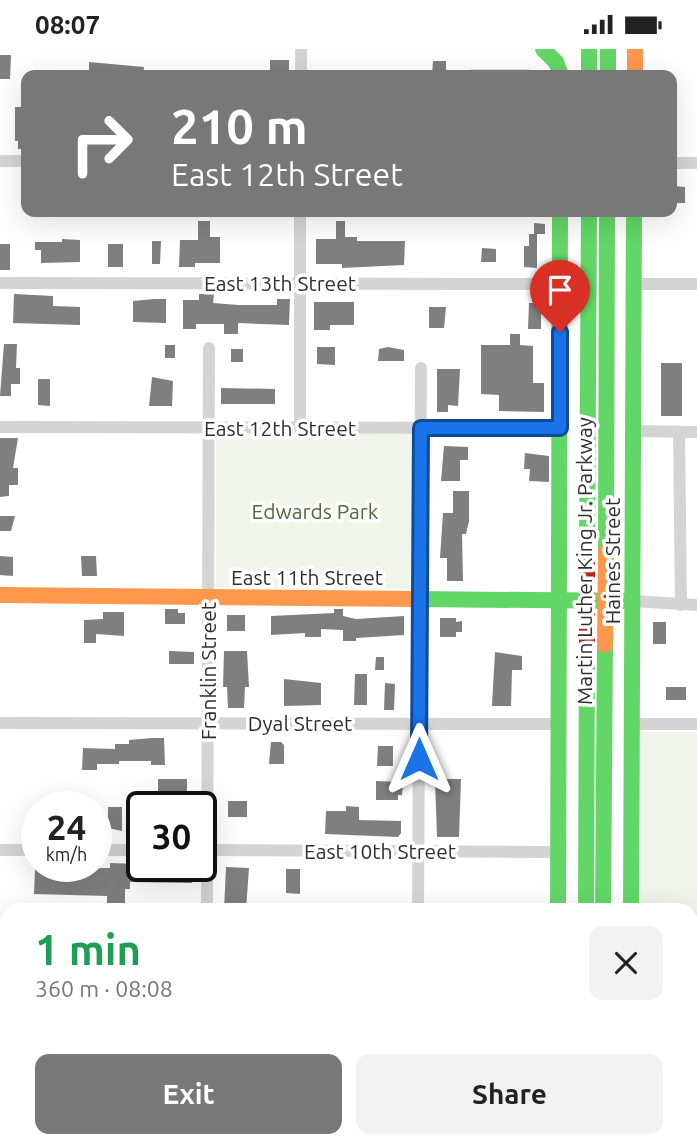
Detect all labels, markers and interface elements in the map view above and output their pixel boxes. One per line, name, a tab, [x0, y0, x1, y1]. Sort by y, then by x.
text: 08:07	[35, 10, 100, 39]
icon: right	[56, 98, 147, 189]
text: 210 m	[171, 98, 308, 153]
text: East 12th Street	[171, 156, 403, 192]
pin	[530, 260, 590, 332]
street label: East 13th Street	[204, 271, 356, 295]
icon: arrive	[541, 271, 579, 309]
street label: East 12th Street	[204, 416, 356, 440]
street label: Martin Luther King Jr. Parkway	[572, 417, 596, 705]
street label: Haines Street	[600, 498, 624, 624]
park label: Edwards Park	[252, 499, 379, 523]
street label: East 11th Street	[231, 565, 383, 589]
street label: Franklin Street	[196, 602, 220, 740]
street label: Dyal Street	[248, 711, 352, 735]
position arrow	[382, 722, 456, 796]
speed limit sign: 30	[126, 791, 217, 882]
text: 24	[47, 807, 86, 847]
street label: East 10th Street	[304, 839, 456, 863]
text: km/h	[46, 844, 87, 864]
text: 1 min	[35, 926, 141, 973]
button: close	[589, 926, 663, 1000]
text: 360 m · 08:08	[35, 976, 173, 1001]
button: Exit	[35, 1054, 342, 1134]
button: Share	[356, 1054, 663, 1134]

